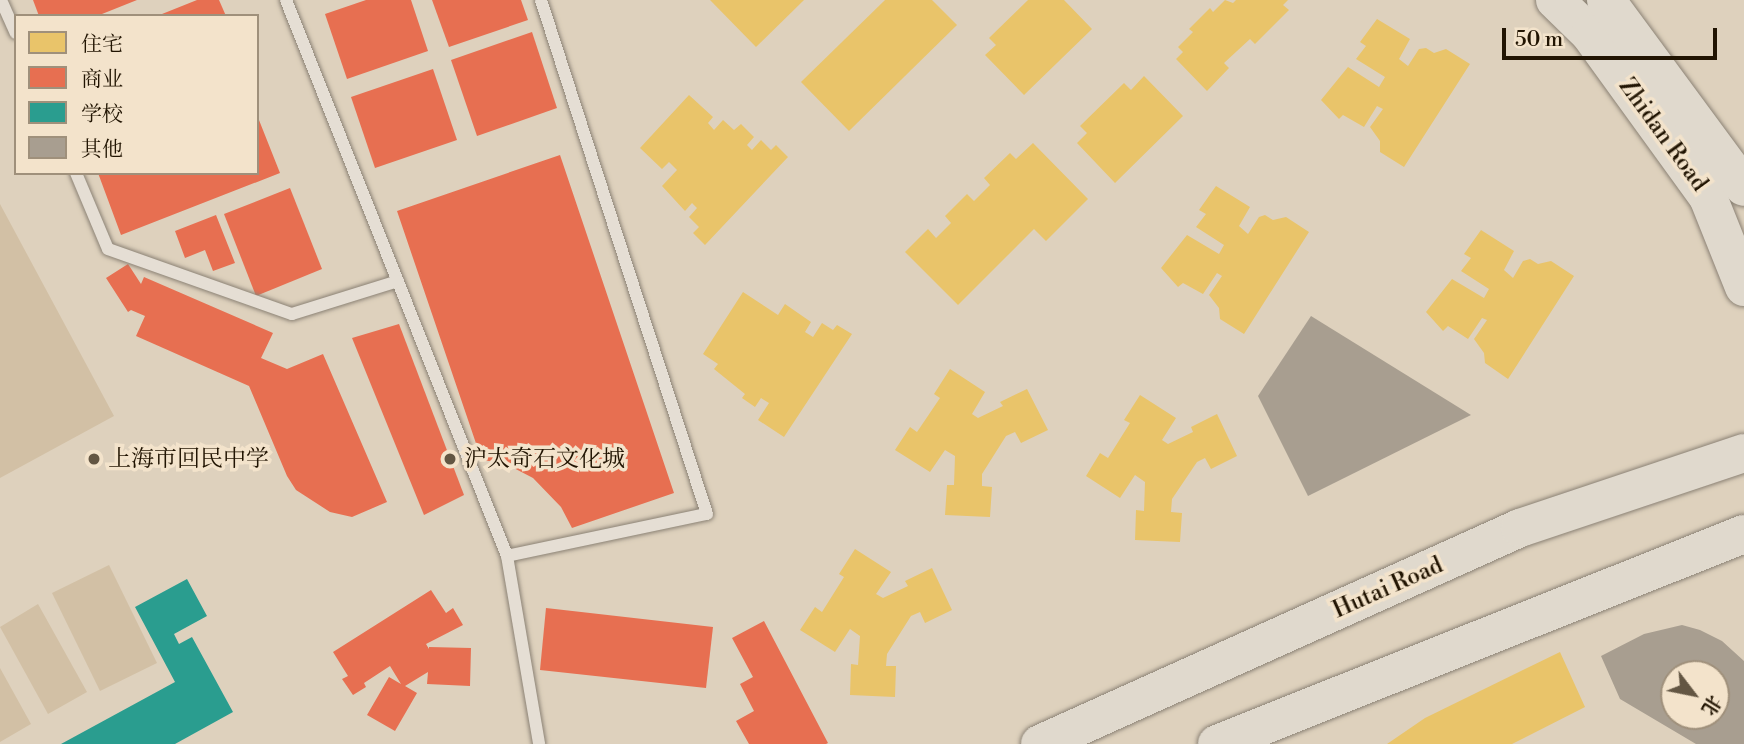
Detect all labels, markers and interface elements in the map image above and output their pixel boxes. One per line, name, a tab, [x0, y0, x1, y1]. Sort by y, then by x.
legend	[14, 14, 259, 175]
scale bar	[1506, 14, 1721, 58]
text: 50 m	[1515, 27, 1563, 53]
text: 住宅	[81, 32, 123, 58]
text: 商业	[81, 67, 123, 93]
street label: Zhidan Road	[1613, 73, 1713, 197]
text: 学校	[81, 102, 123, 128]
text: 其他	[81, 137, 123, 163]
place label: 上海市回民中学	[108, 445, 269, 473]
place label: 沪太奇石文化城	[464, 445, 625, 473]
marker: 上海市回民中学	[86, 451, 102, 467]
marker: 沪太奇石文化城	[442, 451, 458, 467]
street label: Hutai Road	[1329, 552, 1447, 624]
north arrow	[1660, 660, 1730, 730]
text: 北	[1696, 691, 1726, 719]

